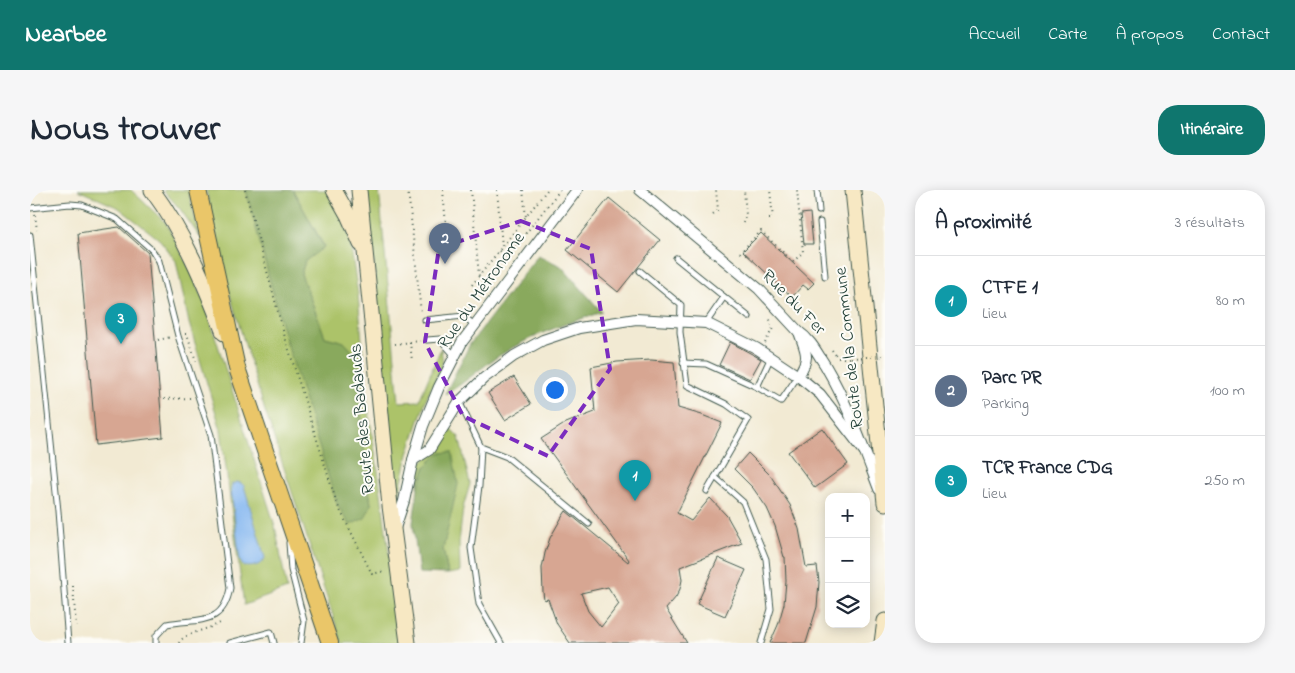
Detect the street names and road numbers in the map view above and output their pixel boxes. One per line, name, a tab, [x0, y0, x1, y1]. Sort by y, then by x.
street label: Rue du Métronome	[432, 226, 533, 355]
street label: Rue du Fer	[755, 264, 831, 342]
street label: Route de la Commune	[828, 265, 871, 430]
street label: Route des Badauds	[343, 343, 383, 495]

